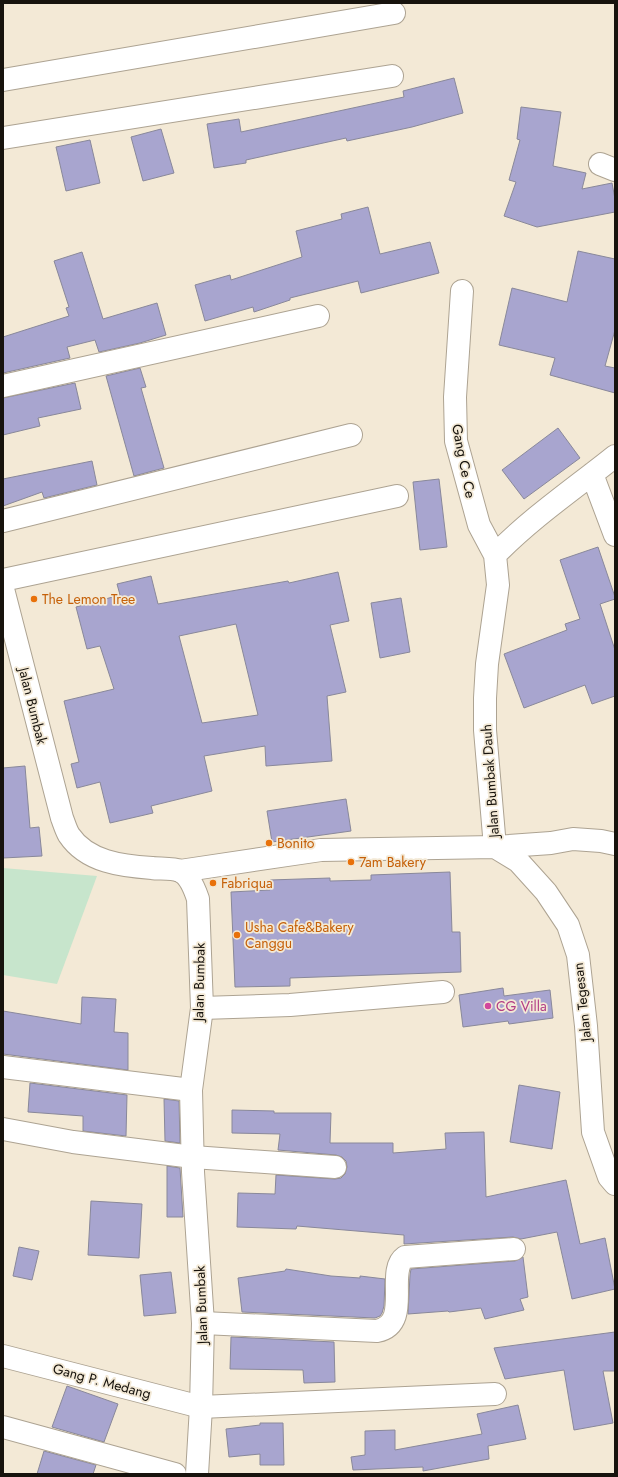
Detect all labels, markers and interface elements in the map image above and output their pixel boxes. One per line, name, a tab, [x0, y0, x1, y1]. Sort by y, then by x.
street label: Gang Ce Ce	[447, 422, 481, 500]
place label: The Lemon Tree	[42, 589, 135, 609]
marker: The Lemon Tree	[29, 594, 39, 604]
street label: Jalan Bumbak	[13, 664, 52, 747]
street label: Jalan Bumbak Dauh	[476, 724, 504, 840]
place label: Bonito	[277, 833, 315, 853]
marker: Bonito	[264, 838, 274, 848]
place label: 7am Bakery	[359, 852, 427, 872]
marker: 7am Bakery	[346, 857, 356, 867]
place label: Fabriqua	[221, 873, 273, 893]
marker: Fabriqua	[208, 878, 218, 888]
place label: Usha Cafe&Bakery Canggu	[245, 917, 355, 953]
marker: Usha Cafe&Bakery Canggu	[232, 930, 242, 940]
street label: Jalan Bumbak	[188, 942, 210, 1023]
street label: Jalan Tegesan	[568, 962, 596, 1044]
place label: CG Villa	[496, 996, 547, 1016]
marker: CG Villa	[483, 1001, 493, 1011]
street label: Jalan Bumbak	[190, 1265, 212, 1347]
street label: Gang P. Medang	[51, 1358, 153, 1404]

